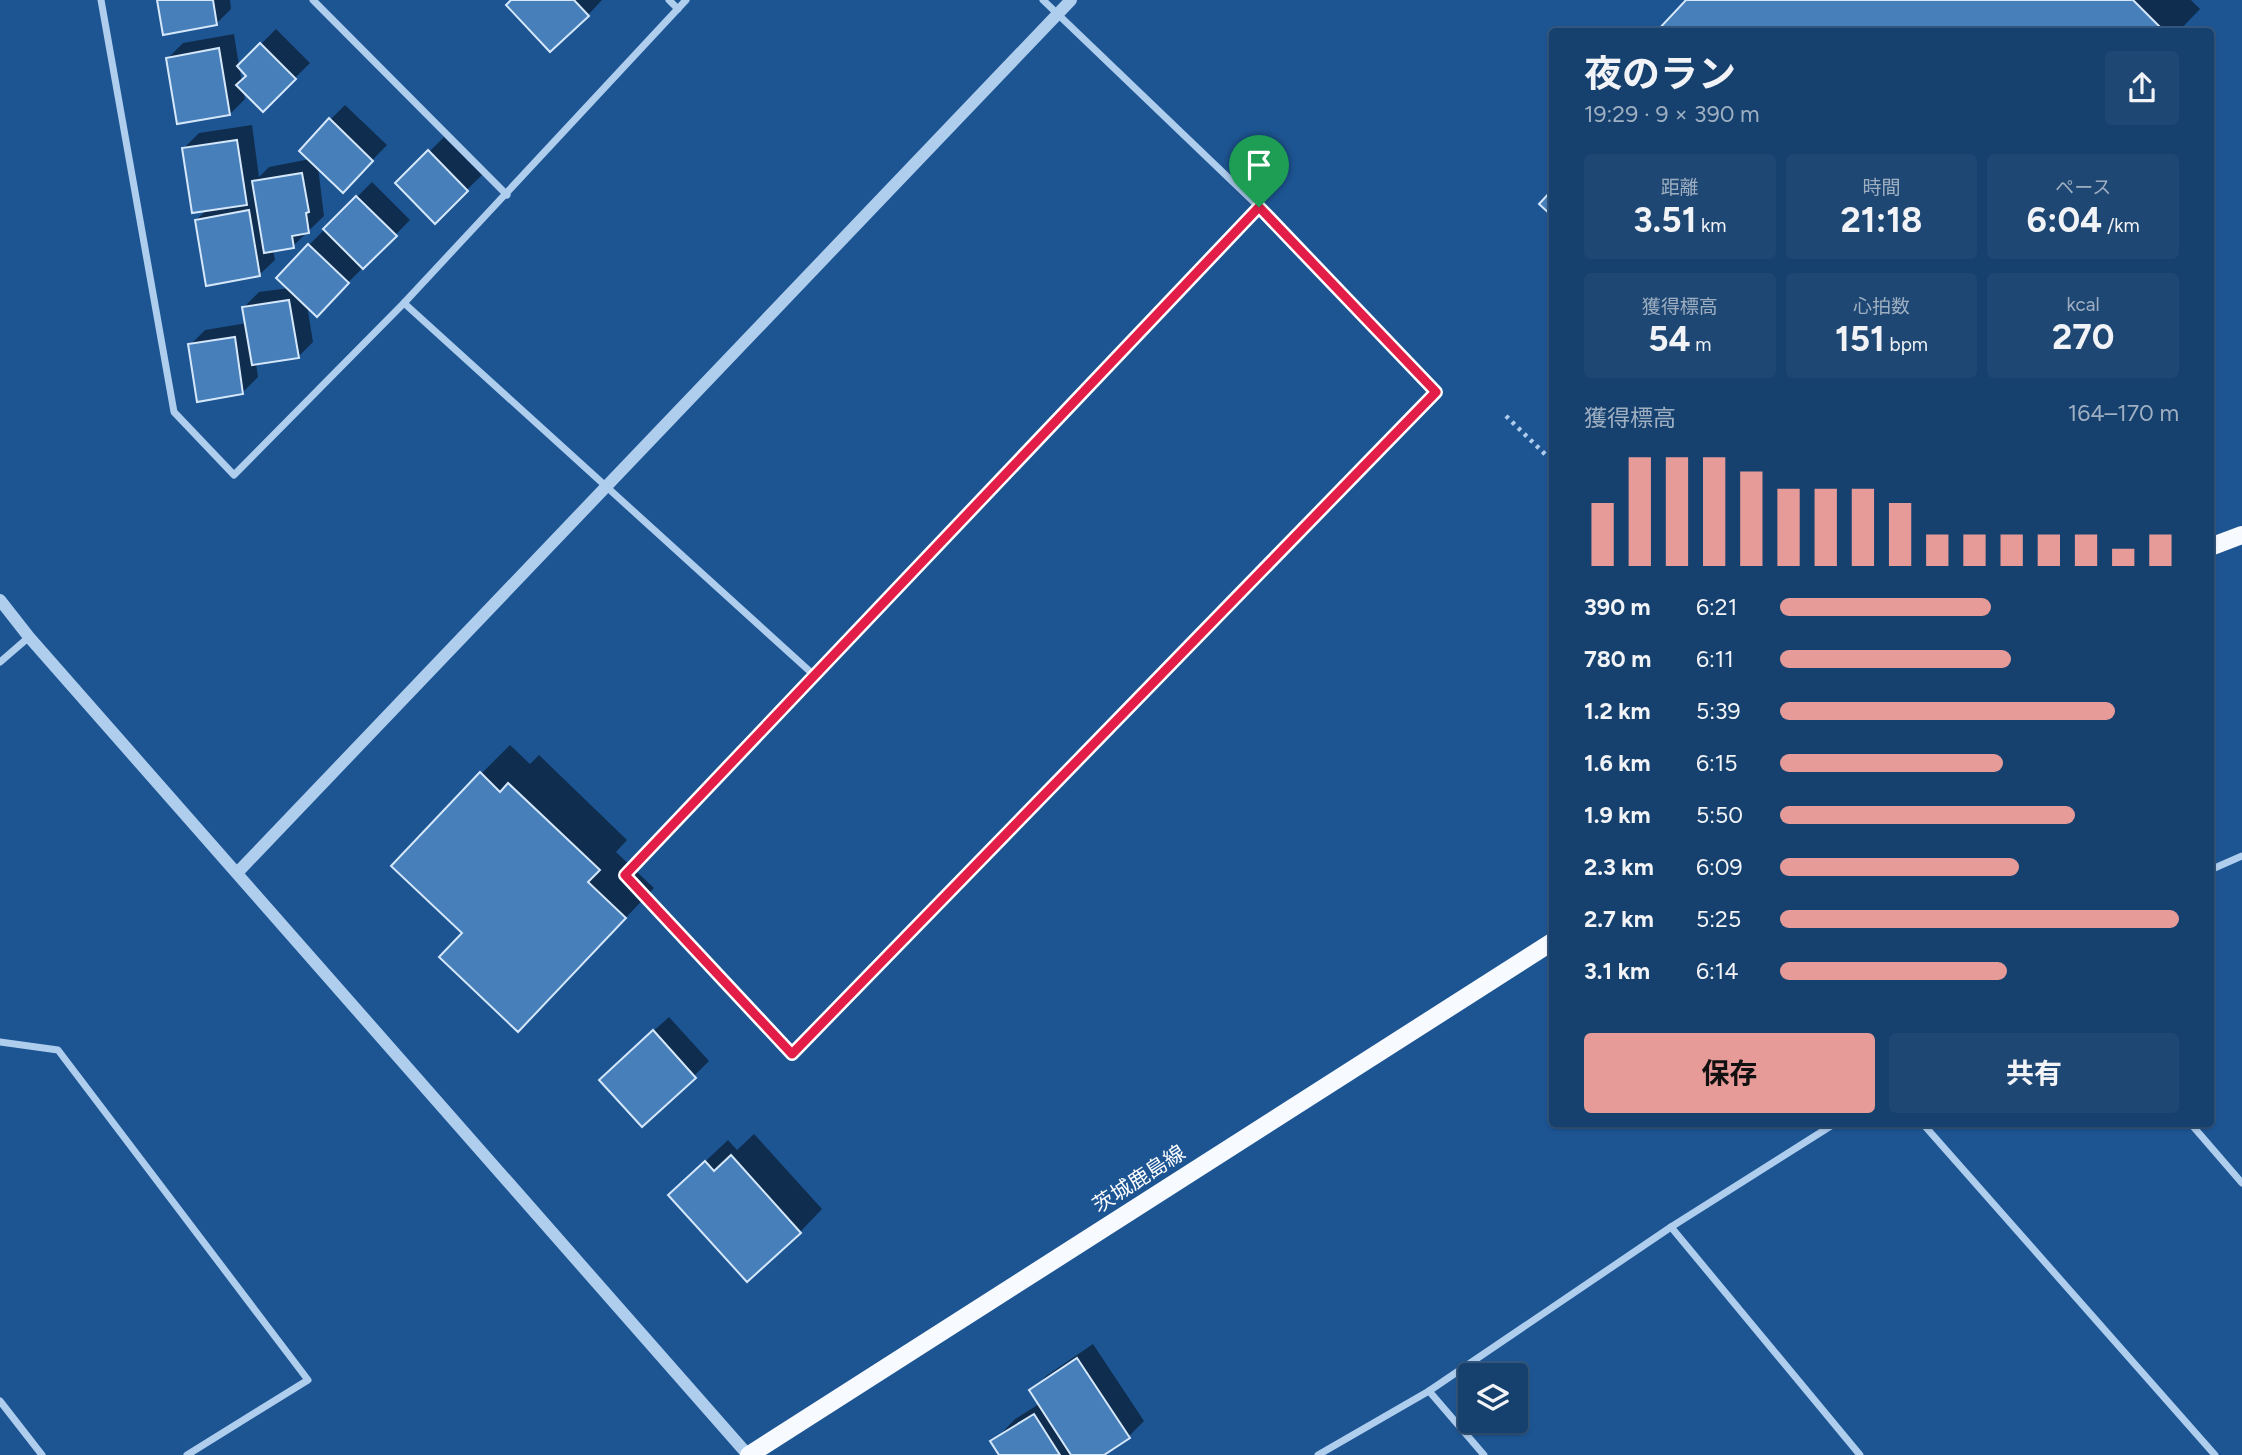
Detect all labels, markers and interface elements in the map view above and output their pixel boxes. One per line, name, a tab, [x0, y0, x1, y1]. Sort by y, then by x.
text: 夜のラン	[1584, 51, 1736, 97]
button: share	[2105, 51, 2179, 125]
text: 19:29 · 9 × 390 m	[1584, 100, 1760, 128]
pin	[1229, 135, 1289, 207]
icon: arrive	[1240, 146, 1278, 184]
text: 距離	[1661, 176, 1699, 199]
text: 時間	[1862, 176, 1901, 199]
text: ペース	[2055, 176, 2111, 199]
text: 3.51	[1633, 199, 1696, 241]
text: 21:18	[1841, 199, 1922, 241]
text: 6:04	[2027, 199, 2102, 241]
text: km	[1696, 214, 1726, 237]
text: /km	[2102, 214, 2140, 237]
text: kcal	[2067, 293, 2100, 316]
text: 獲得標高	[1642, 295, 1718, 318]
text: 心拍数	[1853, 295, 1910, 318]
text: 270	[2052, 316, 2114, 358]
text: 54	[1648, 318, 1691, 360]
text: 151	[1835, 318, 1885, 360]
text: m	[1691, 333, 1712, 356]
text: bpm	[1885, 333, 1928, 356]
text: 164–170 m	[2068, 399, 2179, 427]
text: 獲得標高	[1584, 404, 1676, 432]
text: 390 m	[1584, 593, 1651, 621]
text: 6:21	[1696, 593, 1737, 621]
text: 780 m	[1584, 645, 1651, 673]
text: 6:11	[1696, 645, 1734, 673]
text: 1.2 km	[1584, 697, 1651, 725]
text: 5:39	[1696, 697, 1741, 725]
text: 1.6 km	[1584, 749, 1651, 777]
text: 6:15	[1696, 749, 1738, 777]
text: 1.9 km	[1584, 801, 1651, 829]
text: 5:50	[1696, 801, 1743, 829]
text: 2.3 km	[1584, 853, 1654, 881]
text: 6:09	[1696, 853, 1743, 881]
text: 2.7 km	[1584, 905, 1654, 933]
text: 5:25	[1696, 905, 1741, 933]
text: 3.1 km	[1584, 957, 1650, 985]
text: 6:14	[1696, 957, 1739, 985]
button: 保存	[1584, 1033, 1875, 1113]
button: 共有	[1889, 1033, 2179, 1113]
street label: 茨城鹿島線	[1088, 1140, 1190, 1218]
map controls	[1458, 1363, 1528, 1433]
button: layers	[1458, 1363, 1528, 1433]

